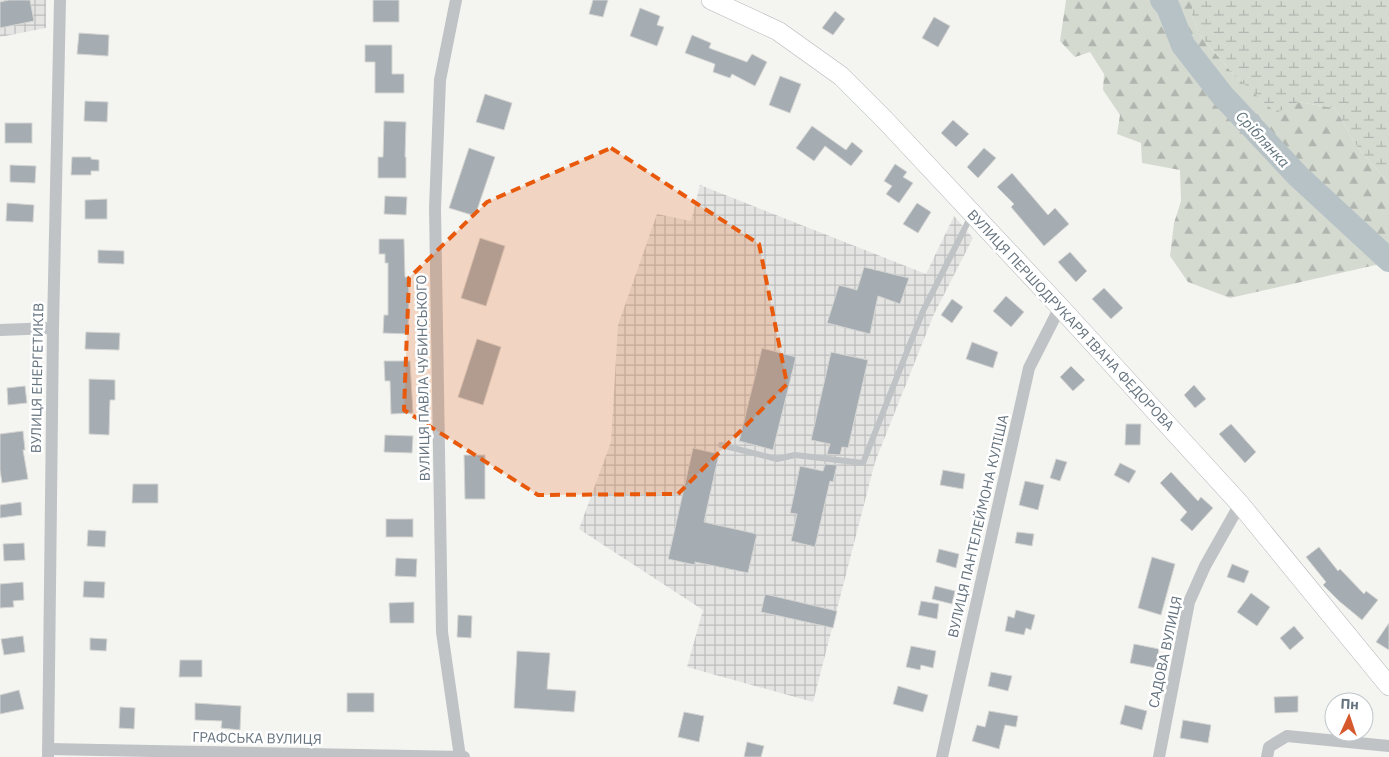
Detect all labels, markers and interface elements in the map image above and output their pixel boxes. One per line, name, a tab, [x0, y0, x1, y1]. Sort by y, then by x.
water label: Сріблянка	[1232, 107, 1294, 171]
street label: ВУЛИЦЯ ПЕРШОДРУКАРЯ ІВАНА ФЕДОРОВА	[964, 206, 1178, 434]
street label: ВУЛИЦЯ ПАВЛА ЧУБИНСЬКОГО	[412, 274, 434, 482]
street label: ВУЛИЦЯ ЕНЕРГЕТИКІВ	[27, 303, 47, 453]
street label: ВУЛИЦЯ ПАНТЕЛЕЙМОНА КУЛІША	[943, 412, 1013, 639]
street label: САДОВА ВУЛИЦЯ	[1144, 594, 1186, 710]
north arrow	[1324, 692, 1374, 742]
text: Пн	[1340, 695, 1359, 713]
street label: ГРАФСЬКА ВУЛИЦЯ	[192, 728, 322, 748]

